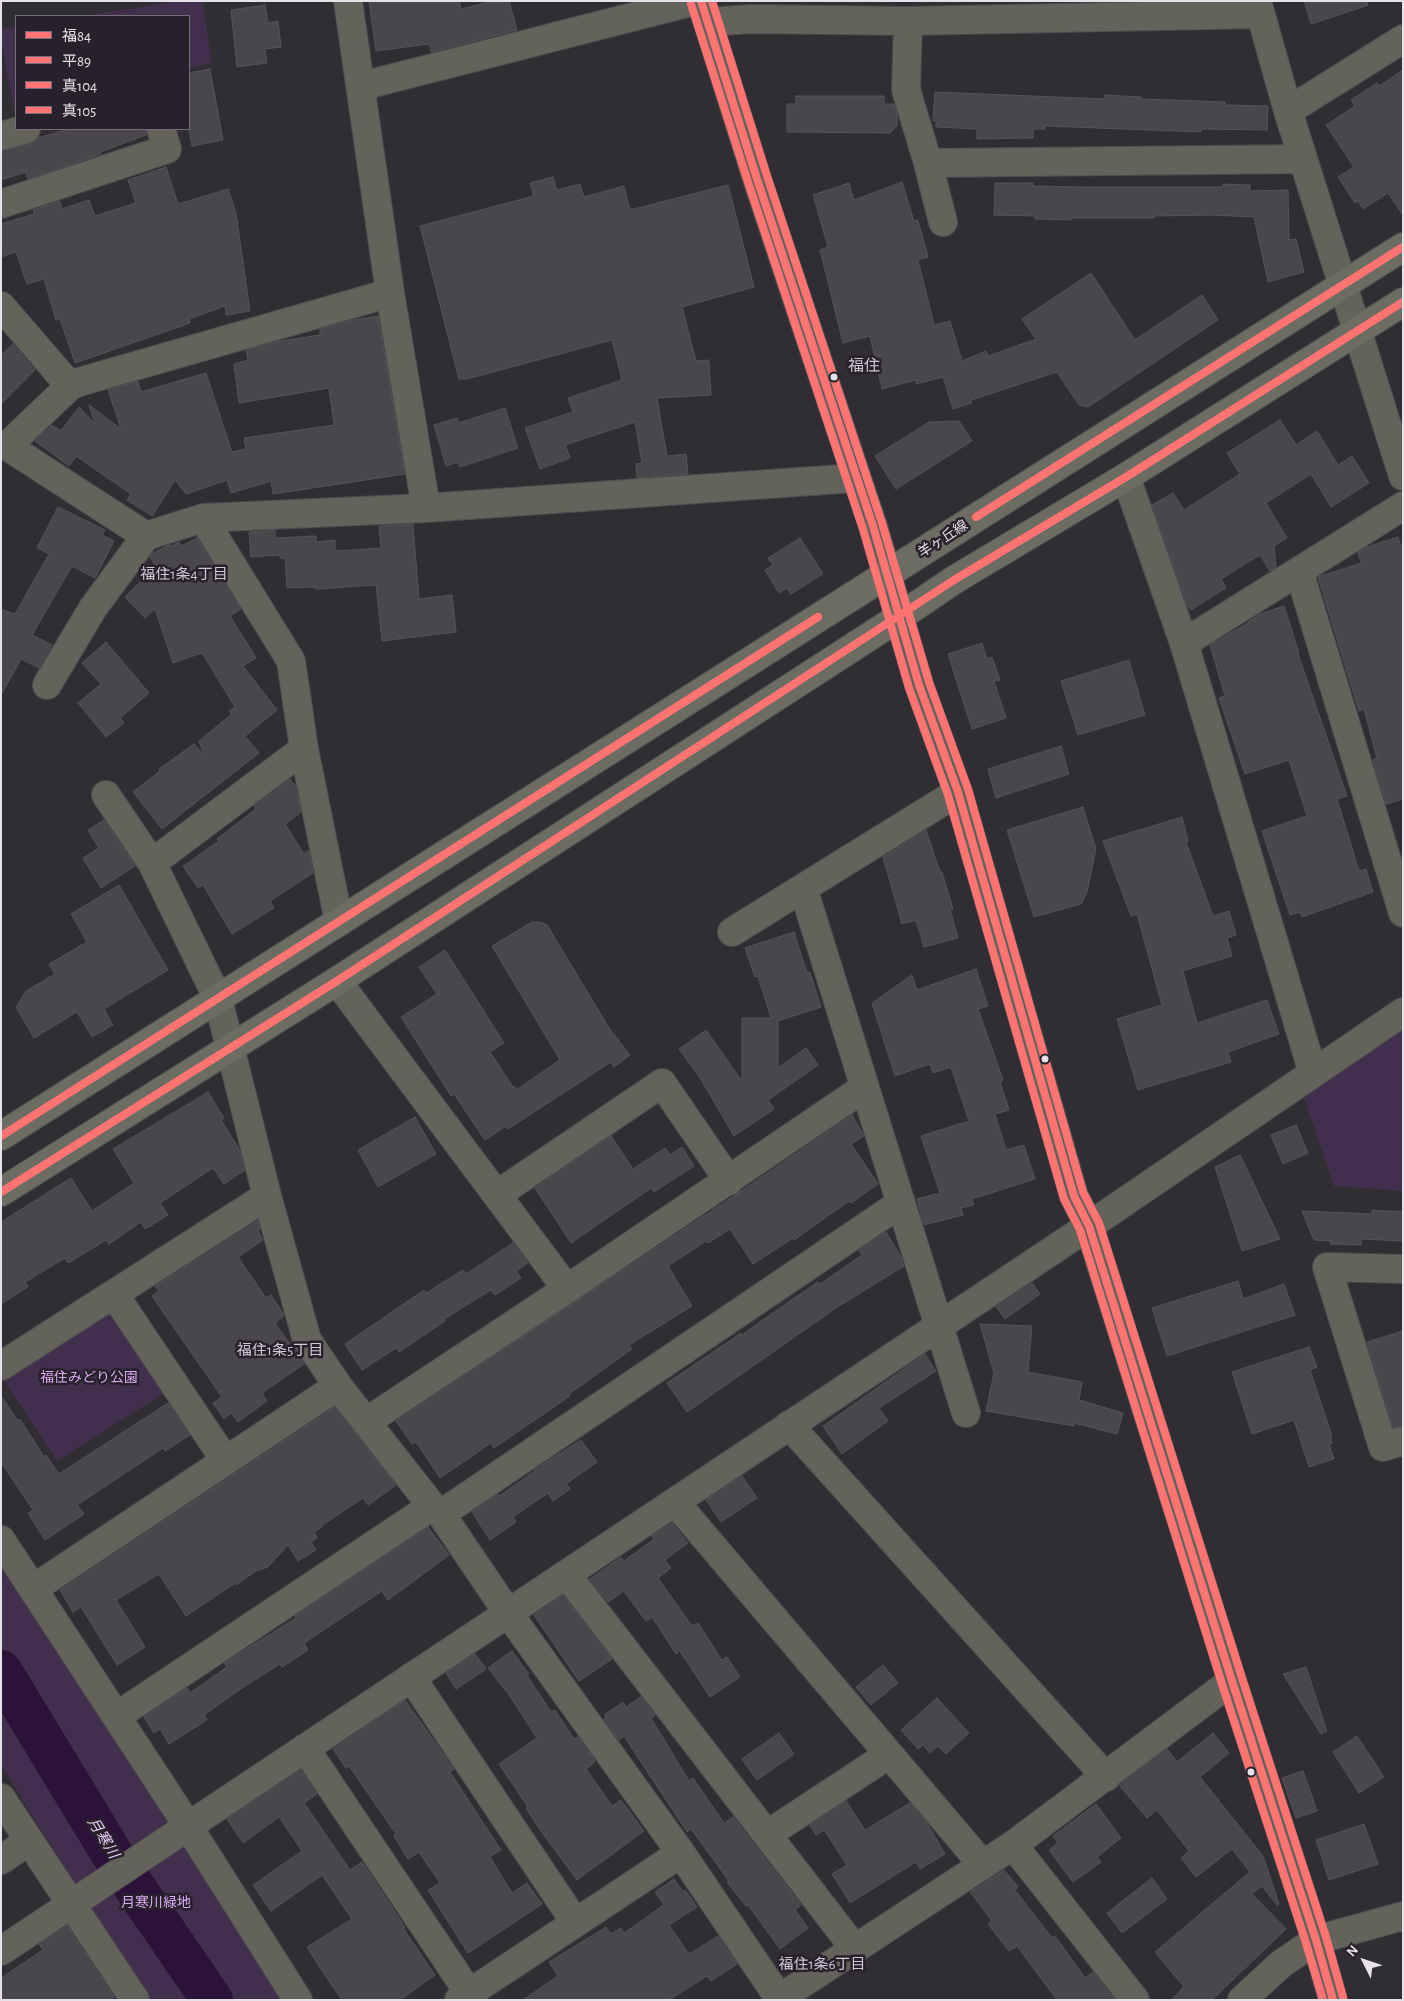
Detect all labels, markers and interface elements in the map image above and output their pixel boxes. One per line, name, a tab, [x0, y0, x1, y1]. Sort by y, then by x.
legend	[15, 15, 190, 130]
text: 福84	[62, 29, 91, 44]
text: 平89	[62, 54, 91, 69]
text: 真104	[62, 79, 97, 94]
text: 真105	[62, 104, 96, 119]
district label: 福住	[848, 356, 880, 376]
unlabelled marker	[829, 372, 839, 382]
street label: 羊ヶ丘線	[915, 517, 971, 561]
district label: 福住1条4丁目	[140, 565, 228, 583]
unlabelled marker	[1040, 1054, 1050, 1064]
district label: 福住1条5丁目	[237, 1341, 323, 1359]
park label: 福住みどり公園	[40, 1370, 138, 1386]
unlabelled marker	[1246, 1767, 1256, 1777]
water label: 月寒川	[83, 1814, 123, 1862]
park label: 月寒川緑地	[121, 1895, 191, 1911]
north arrow	[1339, 1936, 1389, 1986]
text: N	[1344, 1943, 1361, 1959]
district label: 福住1条6丁目	[778, 1955, 866, 1973]

